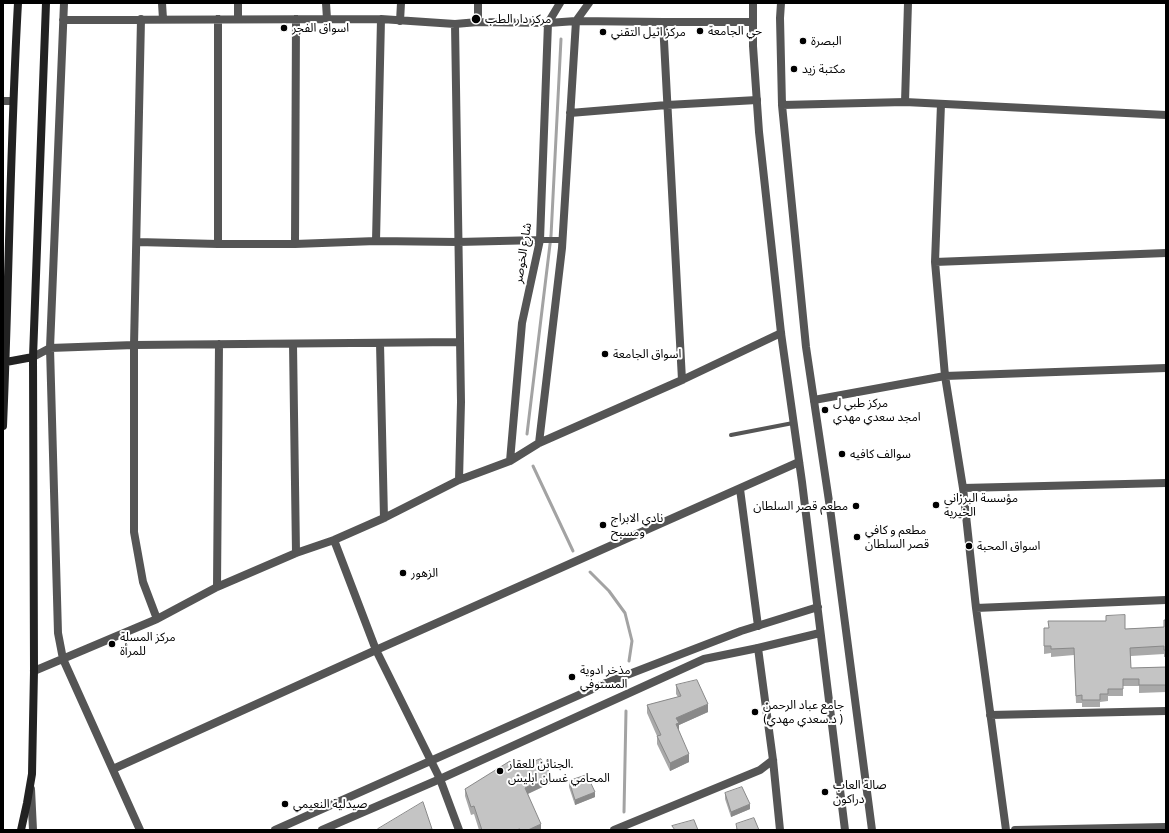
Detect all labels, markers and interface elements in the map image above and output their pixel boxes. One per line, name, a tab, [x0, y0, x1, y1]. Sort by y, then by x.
place label: مركز دار الطب	[485, 12, 551, 26]
marker: مركز دار الطب	[470, 13, 482, 25]
place label: اسواق الفجر	[292, 21, 349, 35]
marker: اسواق الفجر	[279, 23, 289, 33]
place label: حي الجامعة	[708, 24, 762, 38]
place label: مركز اثيل التقني	[611, 25, 686, 39]
marker: حي الجامعة	[695, 26, 705, 36]
marker: مركز اثيل التقني	[598, 27, 608, 37]
place label: البصرة	[811, 34, 842, 48]
marker: البصرة	[798, 36, 808, 46]
place label: مكتبة زيد	[802, 62, 846, 76]
marker: مكتبة زيد	[789, 64, 799, 74]
street label: شارع الخوصر	[511, 222, 535, 284]
place label: اسواق الجامعة	[613, 347, 681, 361]
marker: اسواق الجامعة	[600, 349, 610, 359]
place label: مركز طبي ل امجد سعدي مهدي	[833, 396, 921, 424]
marker: مركز طبي ل امجد سعدي مهدي	[820, 405, 830, 415]
place label: سوالف كافيه	[850, 447, 911, 461]
marker: سوالف كافيه	[837, 449, 847, 459]
place label: مؤسسة البرزاني الخيرية	[944, 491, 1018, 519]
place label: مطعم قصر السلطان	[753, 499, 848, 513]
marker: مؤسسة البرزاني الخيرية	[931, 500, 941, 510]
marker: مطعم قصر السلطان	[851, 501, 861, 511]
place label: نادي الابراج ومسبح	[611, 511, 663, 539]
marker: نادي الابراج ومسبح	[598, 520, 608, 530]
place label: مطعم و كافي قصر السلطان	[865, 523, 929, 551]
marker: مطعم و كافي قصر السلطان	[852, 532, 862, 542]
place label: اسواق المحبة	[977, 539, 1040, 553]
marker: اسواق المحبة	[964, 541, 974, 551]
place label: الزهور	[411, 566, 438, 580]
marker: الزهور	[398, 568, 408, 578]
place label: مركز المسلة للمرأة	[120, 630, 176, 658]
marker: مركز المسلة للمرأة	[107, 639, 117, 649]
place label: مذخر ادویة المستوفي	[580, 663, 631, 691]
marker: مذخر ادویة المستوفي	[567, 672, 577, 682]
place label: جامع عباد الرحمن (د.سعدي مهدي )	[763, 698, 844, 726]
marker: جامع عباد الرحمن (د.سعدي مهدي )	[750, 707, 760, 717]
place label: الجنائن للعقار. المحامي غسان ابليش	[508, 757, 610, 785]
marker: الجنائن للعقار. المحامي غسان ابليش	[495, 766, 505, 776]
place label: صالة العاب دراكون	[833, 778, 887, 806]
marker: صالة العاب دراكون	[820, 787, 830, 797]
place label: صيدلية النعيمي	[293, 797, 367, 811]
marker: صيدلية النعيمي	[280, 799, 290, 809]

